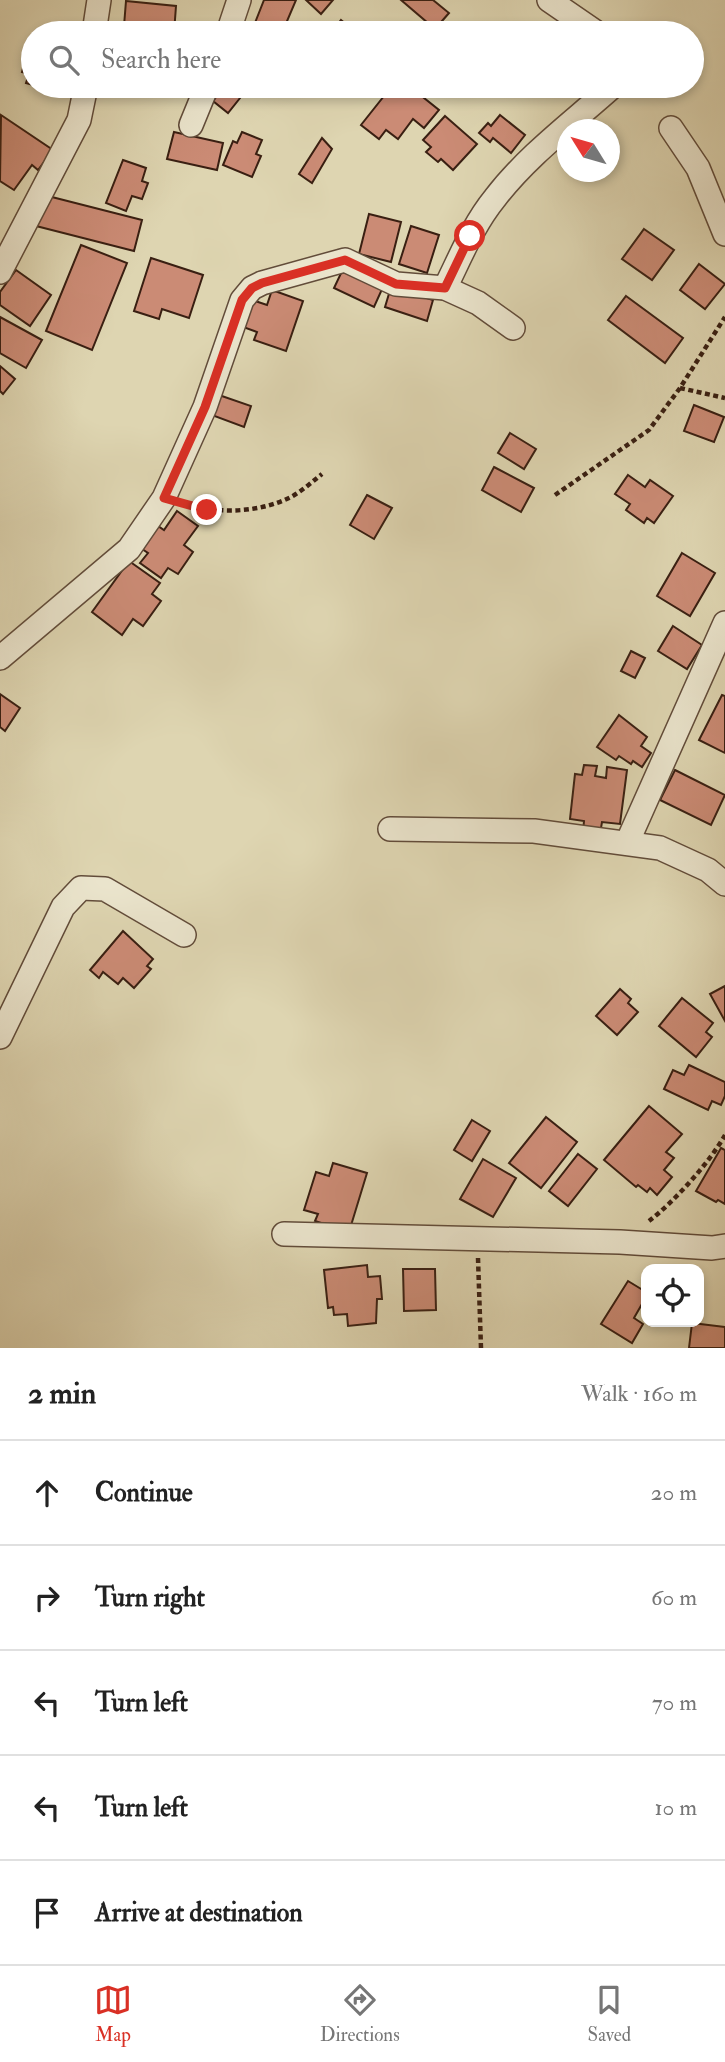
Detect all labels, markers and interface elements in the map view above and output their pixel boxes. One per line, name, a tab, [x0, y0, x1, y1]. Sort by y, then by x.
search box	[21, 21, 704, 98]
icon: search	[45, 41, 83, 79]
text: Search here	[101, 44, 221, 76]
north arrow	[557, 119, 620, 182]
route start	[454, 220, 485, 251]
route end	[191, 494, 222, 525]
map controls	[641, 1264, 704, 1327]
button: locate	[641, 1264, 704, 1327]
text: 2 min	[28, 1375, 96, 1412]
text: Walk · 160 m	[581, 1379, 697, 1408]
icon: ahead	[28, 1474, 66, 1512]
text: Continue	[95, 1477, 193, 1509]
text: 20 m	[651, 1478, 697, 1507]
icon: right	[28, 1579, 66, 1617]
text: Turn right	[95, 1582, 205, 1614]
text: 60 m	[651, 1583, 697, 1612]
icon: left	[28, 1684, 66, 1722]
text: Turn left	[95, 1687, 188, 1719]
text: 70 m	[652, 1688, 697, 1717]
icon: left	[28, 1789, 66, 1827]
text: Turn left	[95, 1792, 188, 1824]
text: 10 m	[654, 1793, 697, 1822]
icon: arrive	[28, 1894, 66, 1932]
text: Arrive at destination	[95, 1897, 303, 1929]
tab: Map	[94, 1981, 132, 2047]
tab: Directions	[320, 1981, 400, 2047]
tab: Saved	[588, 1981, 631, 2047]

